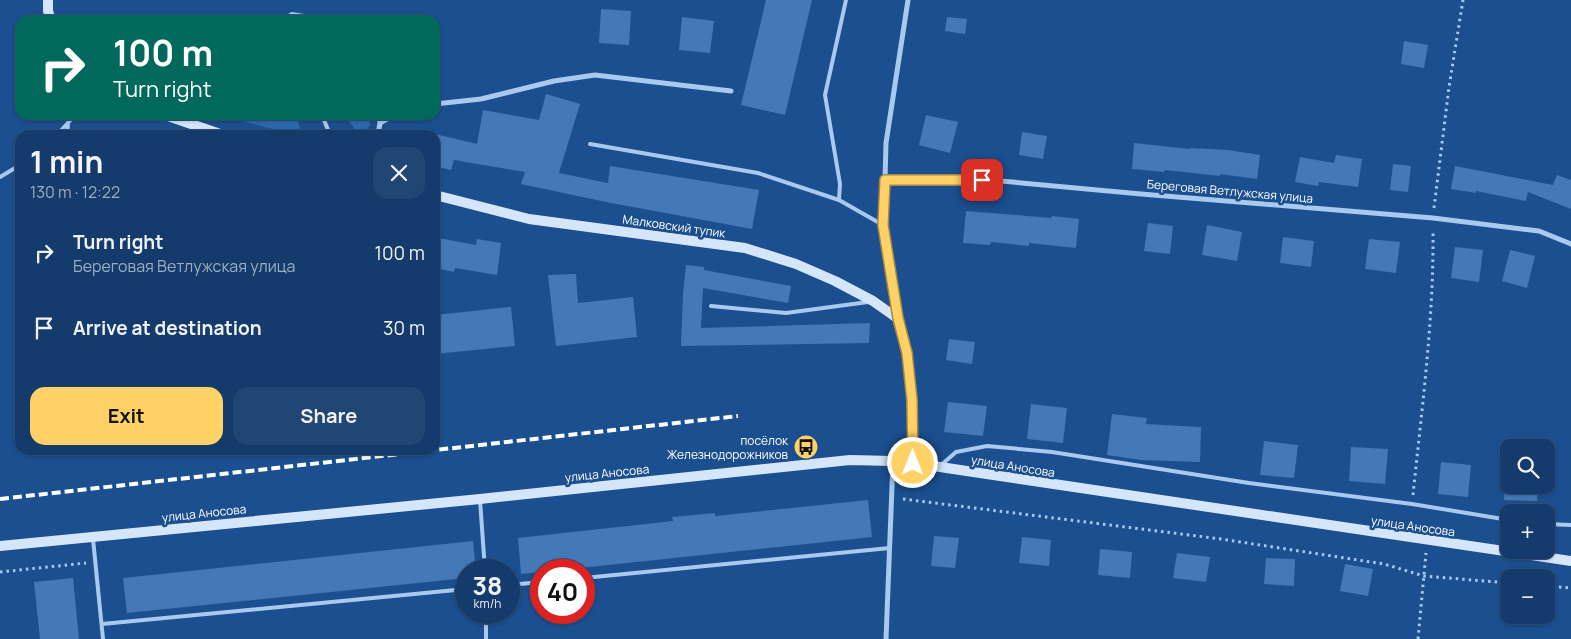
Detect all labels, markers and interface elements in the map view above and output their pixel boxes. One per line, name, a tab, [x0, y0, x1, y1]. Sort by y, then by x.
text: 100 m	[113, 29, 213, 77]
icon: right	[30, 35, 95, 100]
text: Turn right	[113, 74, 211, 104]
text: 1 min	[30, 141, 103, 182]
button: close	[373, 147, 425, 199]
pin	[961, 159, 1003, 201]
icon: arrive	[968, 166, 996, 194]
street label: Береговая Ветлужская улица	[1146, 175, 1314, 207]
text: 130 m · 12:22	[30, 181, 120, 203]
street label: Малковский тупик	[622, 210, 728, 242]
text: Turn right	[73, 229, 163, 255]
icon: right	[30, 239, 58, 267]
text: 100 m	[374, 240, 425, 266]
text: Береговая Ветлужская улица	[73, 255, 296, 277]
icon: arrive	[30, 314, 58, 342]
text: Arrive at destination	[73, 315, 262, 341]
text: 30 m	[383, 315, 425, 341]
button: Exit	[30, 387, 223, 445]
button: Share	[233, 387, 425, 445]
place label: посёлок Железнодорожников	[667, 432, 789, 463]
bus stop icon: посёлок Железнодорожников	[793, 434, 819, 460]
position arrow	[886, 436, 938, 488]
map controls	[1500, 439, 1555, 624]
button: search	[1500, 439, 1555, 494]
street label: улица Аносова	[970, 451, 1056, 481]
street label: улица Аносова	[564, 460, 650, 486]
street label: улица Аносова	[161, 500, 247, 526]
button: +	[1500, 504, 1555, 559]
street label: улица Аносова	[1370, 512, 1456, 540]
speed limit sign: 40	[530, 559, 595, 624]
text: 38	[473, 568, 502, 603]
button: −	[1500, 569, 1555, 624]
text: km/h	[474, 595, 501, 612]

